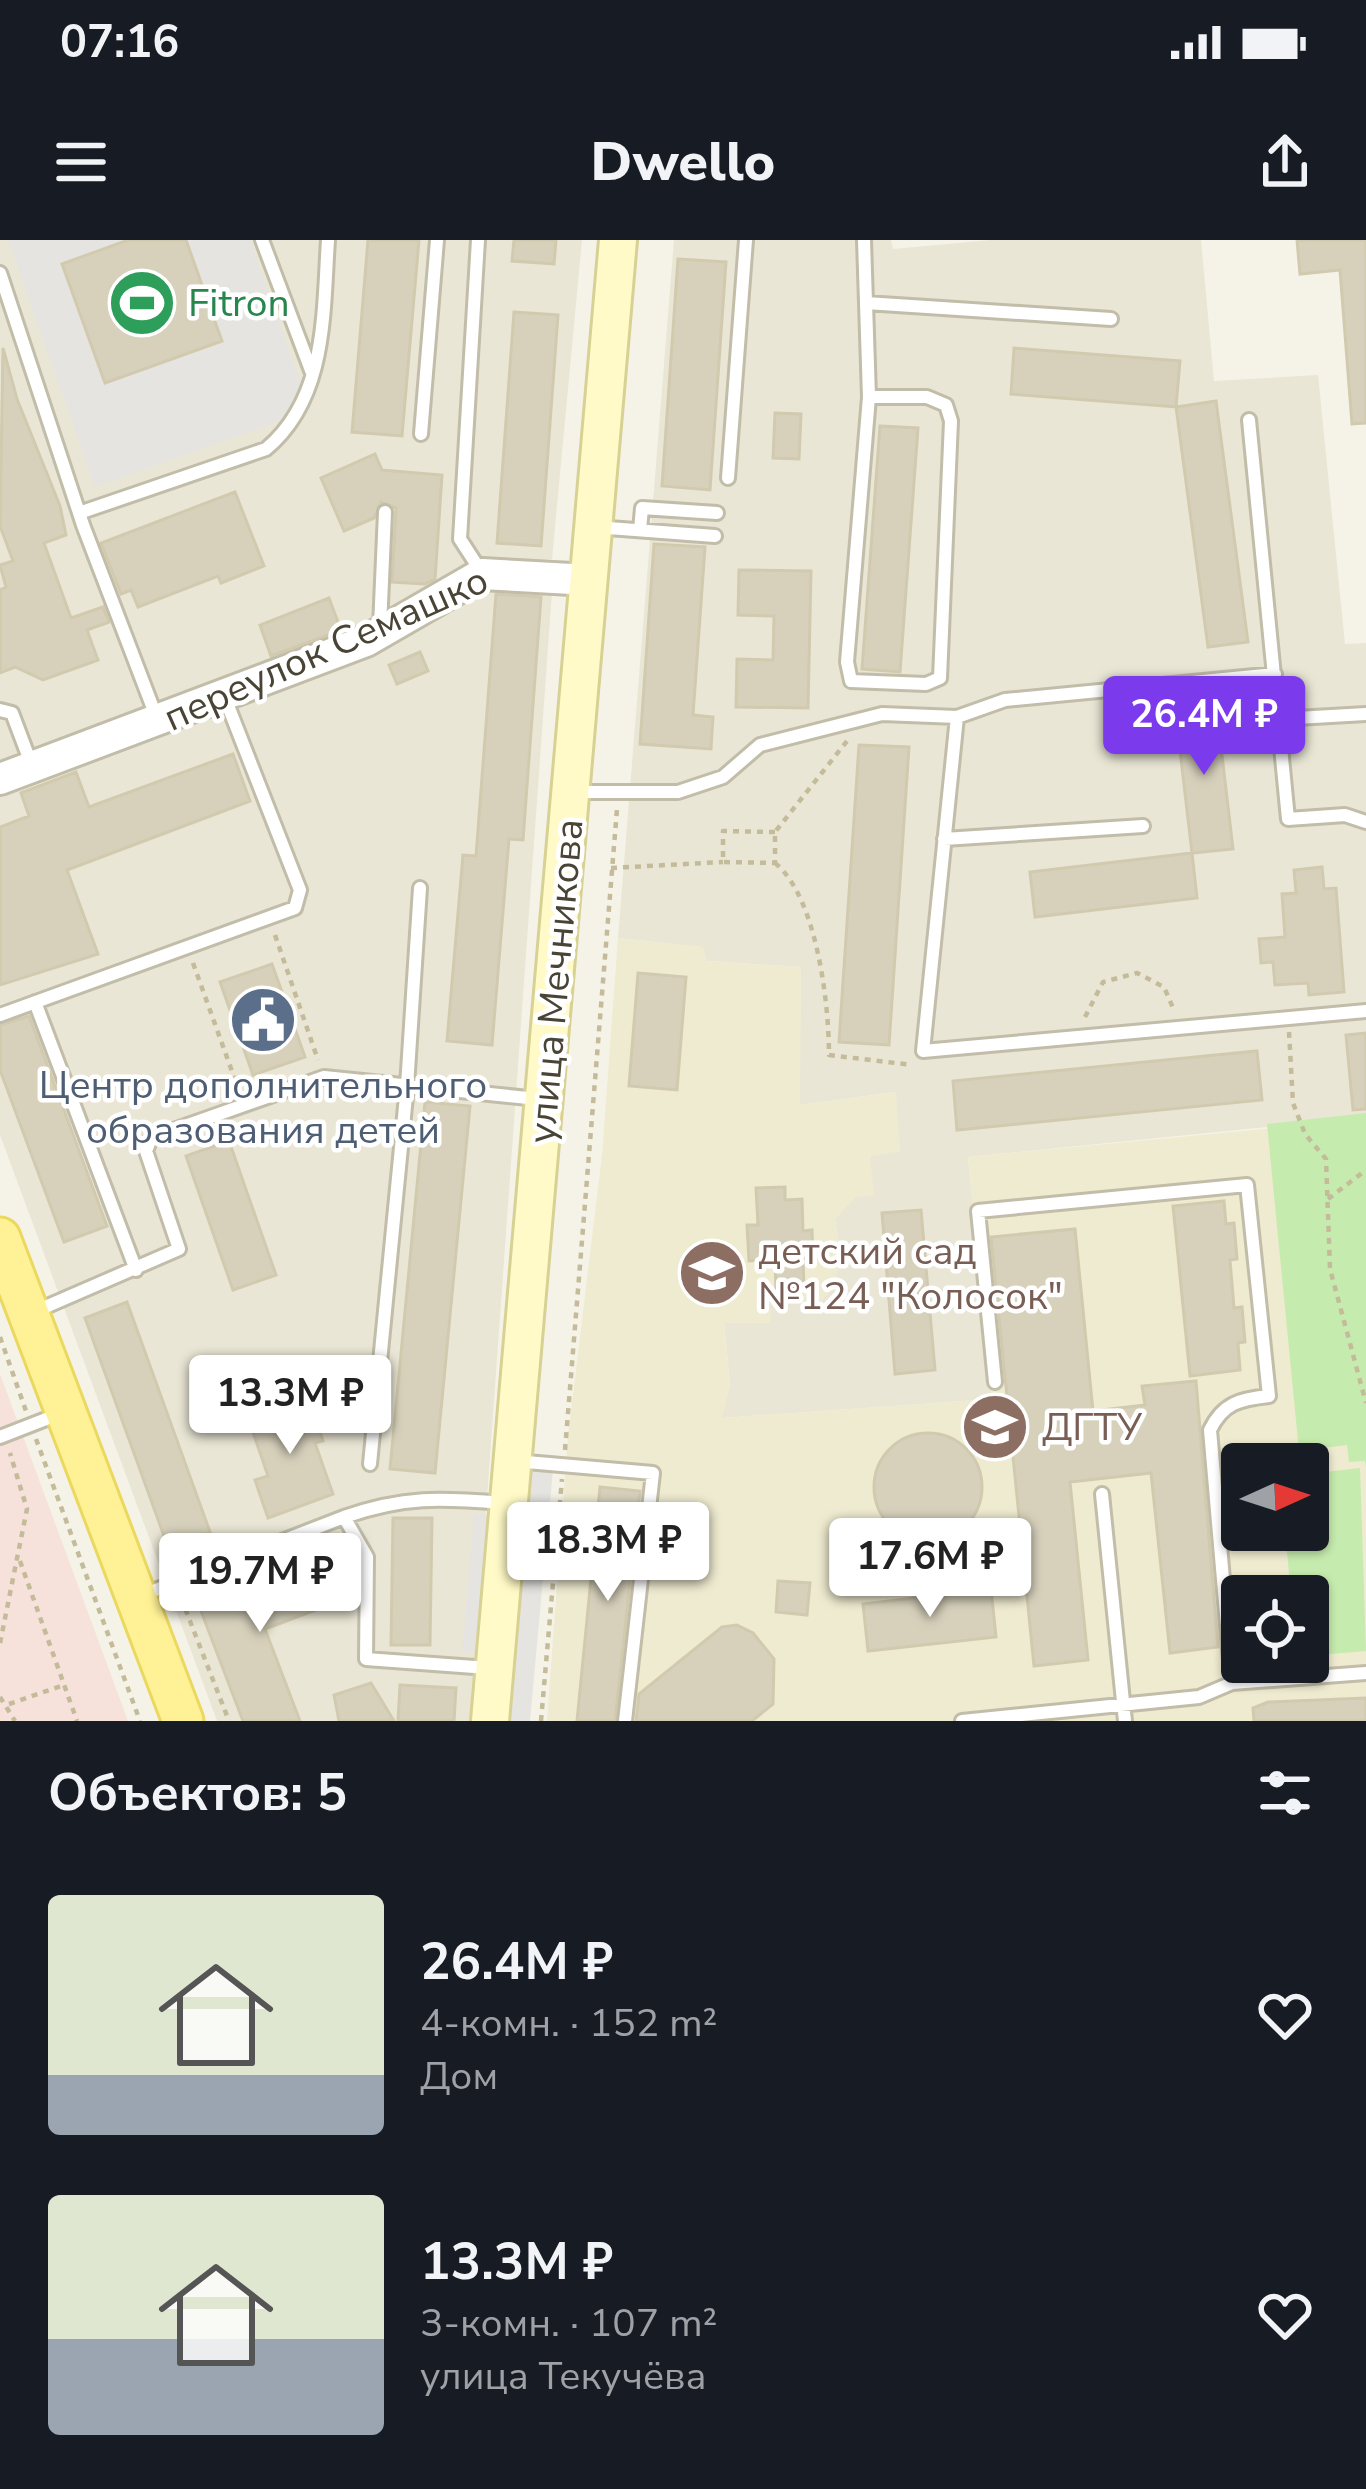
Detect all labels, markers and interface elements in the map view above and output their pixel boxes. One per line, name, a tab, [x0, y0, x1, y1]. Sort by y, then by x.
text: 07:16	[60, 12, 179, 73]
text: Dwello	[591, 125, 775, 199]
icon: menu	[48, 129, 114, 195]
icon: share	[1252, 129, 1318, 195]
sports icon: Fitron	[107, 268, 177, 338]
place label: Fitron	[188, 277, 290, 330]
street label: переулок Семашко	[156, 554, 496, 744]
pin: 26.4M ₽	[1093, 676, 1315, 778]
text: 26.4M ₽	[1130, 688, 1278, 741]
street label: улица Мечникова	[515, 817, 597, 1145]
public building icon: Центр дополнительного образования детей	[228, 985, 298, 1055]
place label: Центр дополнительного образования детей	[39, 1059, 487, 1157]
place label: детский сад №124 "Колосок"	[758, 1225, 1063, 1323]
school or university icon: детский сад №124 "Колосок"	[677, 1238, 747, 1308]
pin: 13.3M ₽	[179, 1355, 401, 1457]
text: 13.3M ₽	[216, 1367, 364, 1420]
school or university icon: ДГТУ	[960, 1392, 1030, 1462]
place label: ДГТУ	[1042, 1401, 1143, 1454]
north arrow	[1221, 1443, 1329, 1551]
map controls	[1221, 1443, 1329, 1683]
pin: 18.3M ₽	[497, 1502, 719, 1604]
text: 18.3M ₽	[534, 1514, 682, 1567]
pin: 17.6M ₽	[819, 1518, 1041, 1620]
text: 17.6M ₽	[856, 1530, 1004, 1583]
pin: 19.7M ₽	[149, 1533, 371, 1635]
text: 19.7M ₽	[186, 1545, 334, 1598]
button: locate	[1221, 1575, 1329, 1683]
text: Объектов: 5	[48, 1758, 347, 1828]
icon: filters	[1252, 1760, 1318, 1826]
text: 26.4M ₽	[420, 1927, 613, 1997]
icon: home	[144, 1943, 288, 2087]
icon: heart	[1252, 1982, 1318, 2048]
text: 4-комн. · 152 m²	[420, 1997, 717, 2050]
text: Дом	[420, 2050, 498, 2103]
text: 13.3M ₽	[420, 2227, 613, 2297]
icon: home	[144, 2243, 288, 2387]
icon: heart	[1252, 2282, 1318, 2348]
text: 3-комн. · 107 m²	[420, 2297, 717, 2350]
text: улица Текучёва	[420, 2350, 706, 2403]

